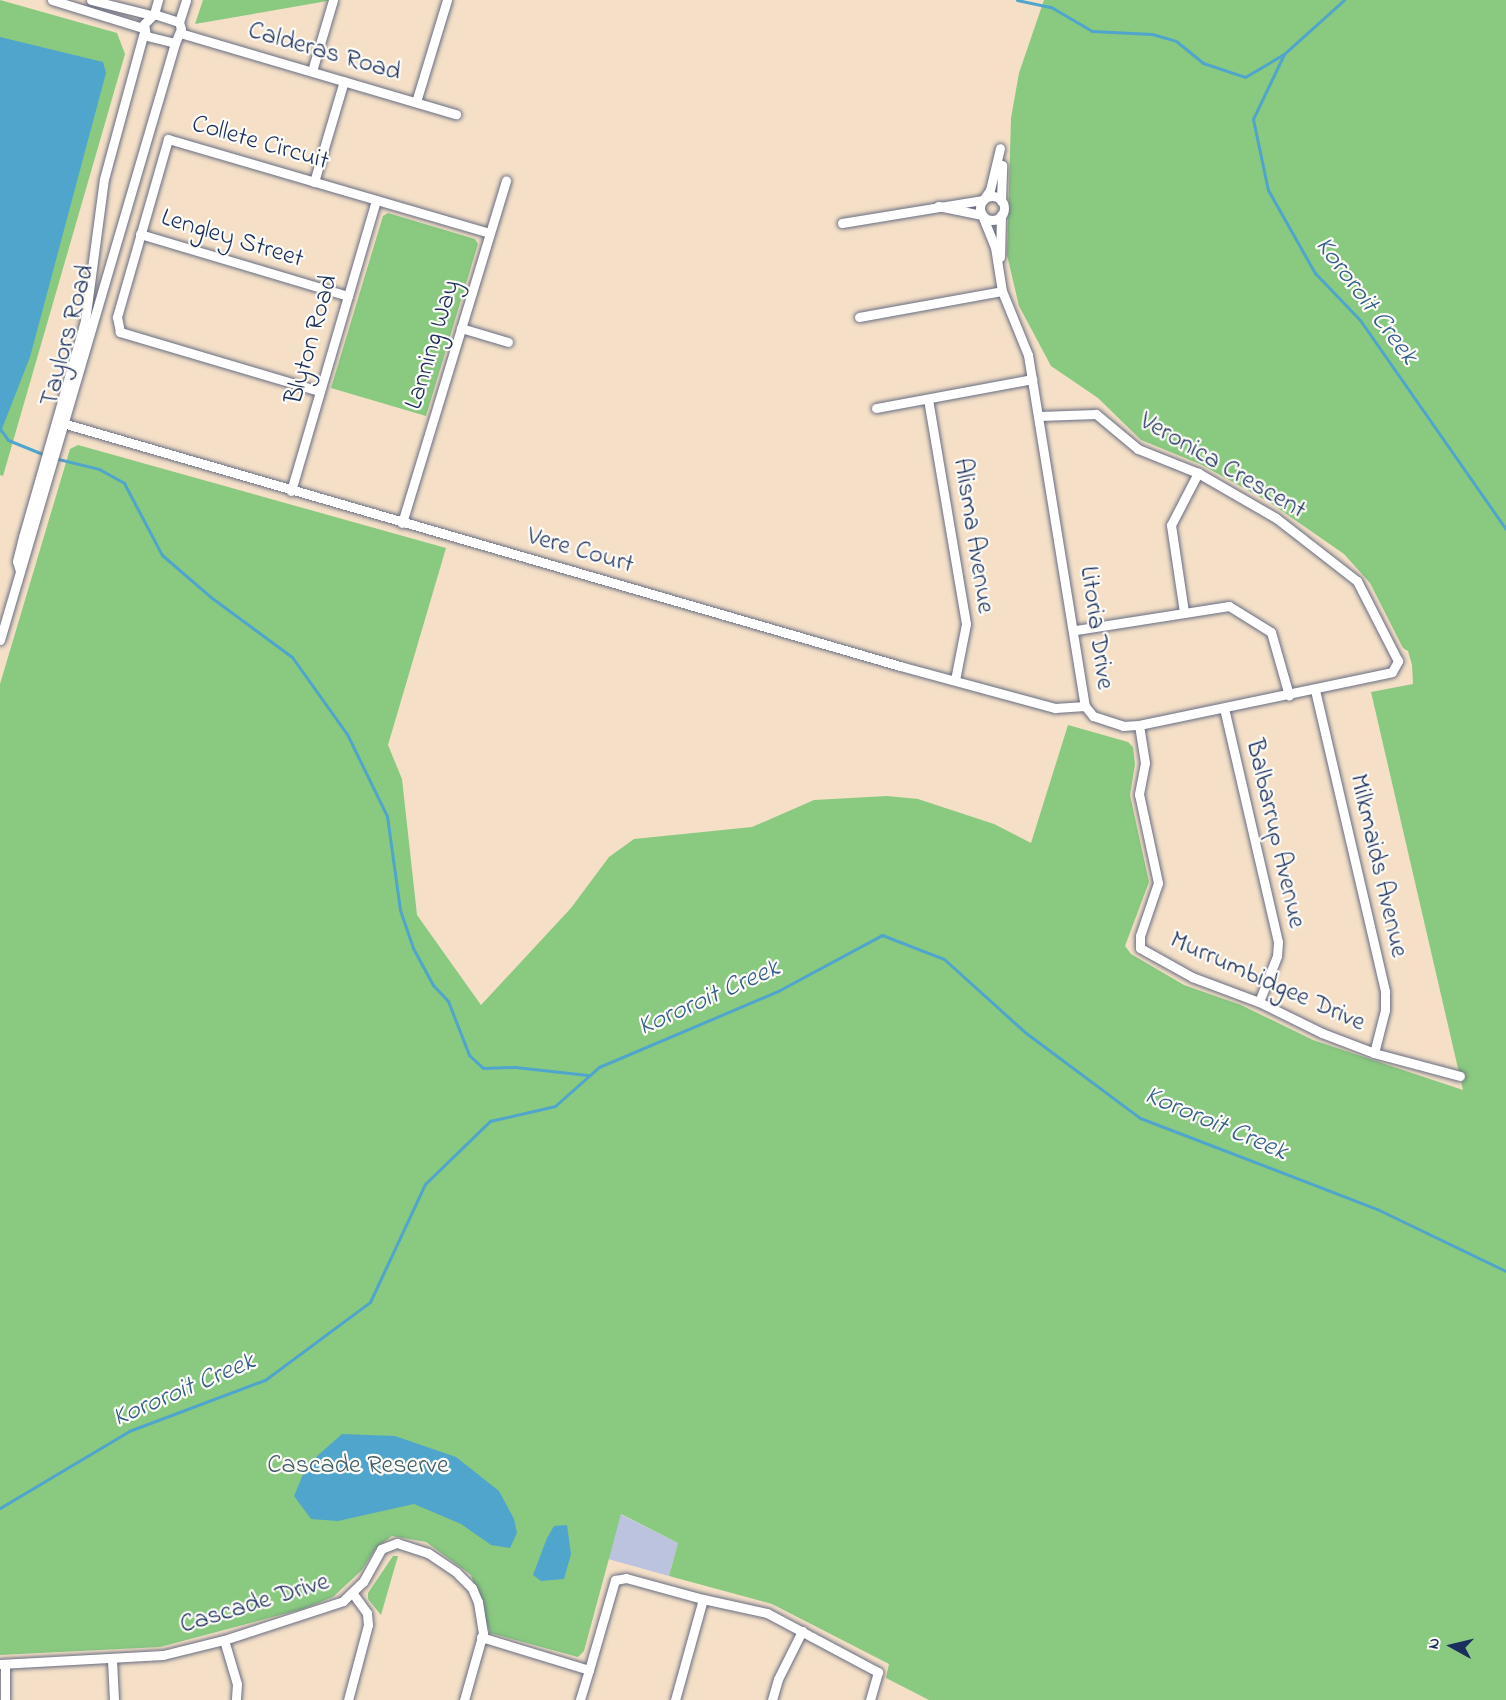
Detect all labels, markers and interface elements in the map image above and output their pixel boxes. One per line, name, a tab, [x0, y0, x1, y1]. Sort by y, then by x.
street label: Calderas Road	[244, 16, 404, 90]
street label: Collete Circuit	[188, 110, 332, 178]
street label: Lengley Street	[157, 204, 307, 276]
water label: Kororoit Creek	[1307, 231, 1425, 371]
street label: Taylors Road	[35, 262, 103, 410]
street label: Blyton Road	[280, 272, 346, 408]
street label: Lanning Way	[400, 277, 468, 413]
street label: Veronica Crescent	[1133, 407, 1311, 527]
street label: Alisma Avenue	[944, 456, 1000, 616]
street label: Vere Court	[523, 522, 637, 582]
street label: Litoria Drive	[1071, 564, 1119, 692]
street label: Balbarrup Avenue	[1237, 736, 1311, 932]
street label: Milkmaids Avenue	[1341, 771, 1413, 961]
street label: Murrumbidgee Drive	[1165, 926, 1369, 1040]
water label: Kororoit Creek	[633, 952, 785, 1044]
water label: Kororoit Creek	[1140, 1079, 1292, 1169]
water label: Kororoit Creek	[108, 1345, 260, 1435]
park label: Cascade Reserve	[267, 1451, 449, 1483]
street label: Cascade Drive	[177, 1568, 333, 1642]
north arrow	[1422, 1616, 1482, 1676]
text: N	[1422, 1636, 1447, 1651]

